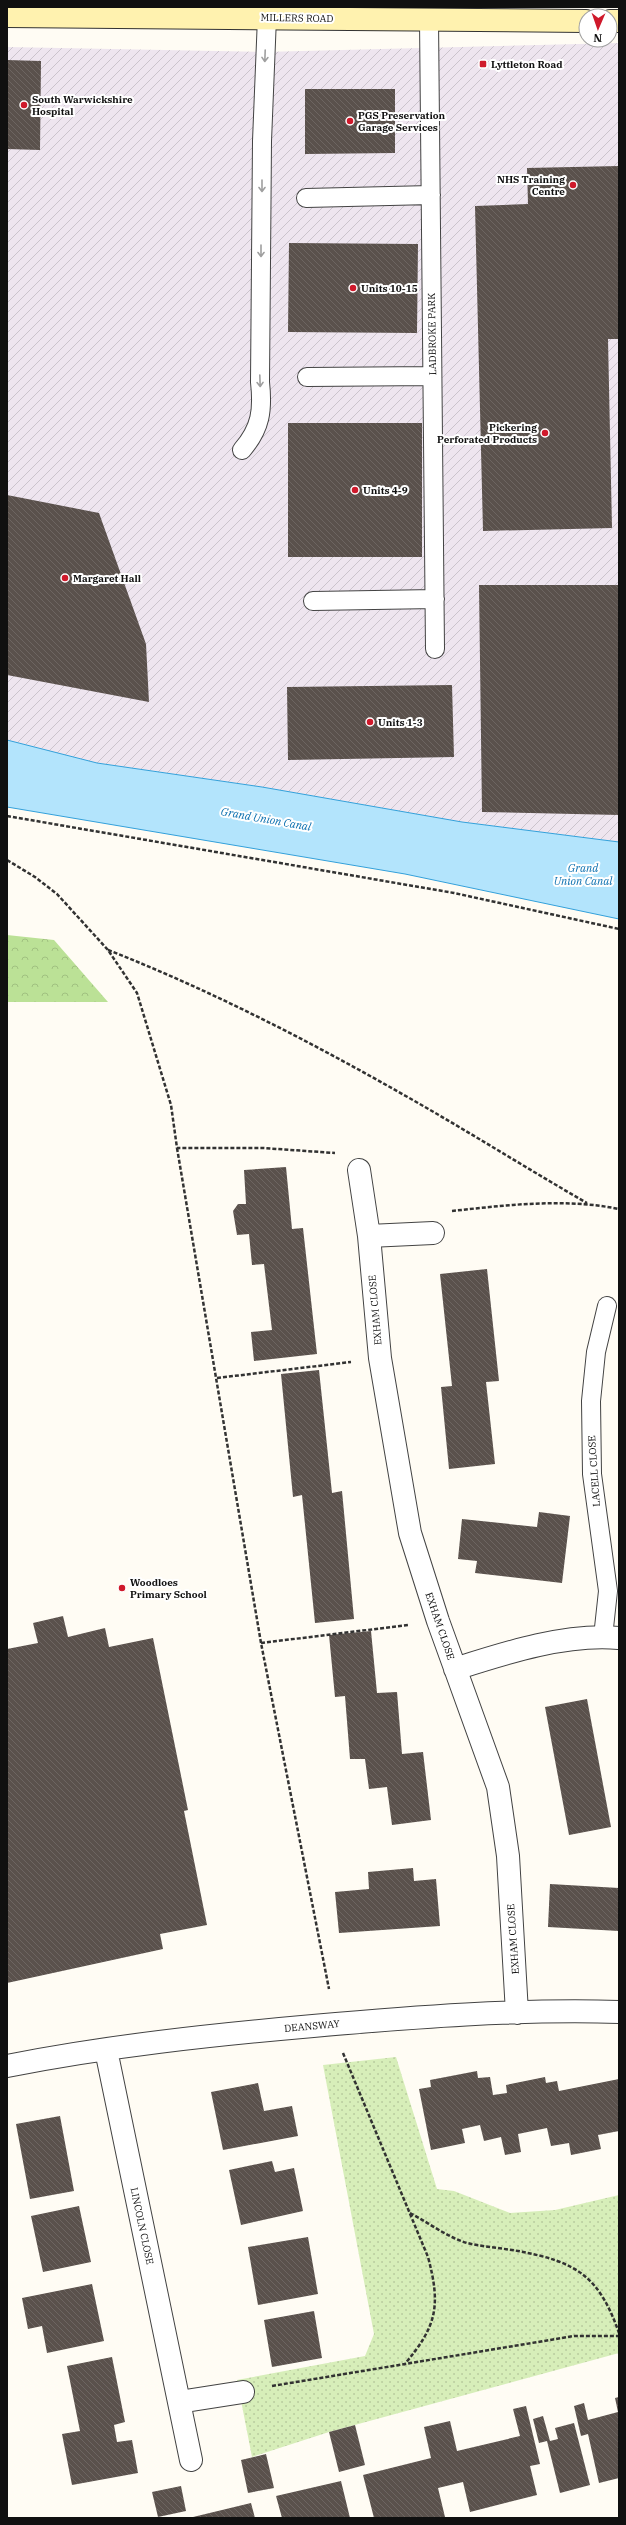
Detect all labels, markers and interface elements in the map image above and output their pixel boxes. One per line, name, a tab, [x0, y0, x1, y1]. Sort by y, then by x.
north arrow	[578, 8, 618, 48]
street label: MILLERS ROAD	[260, 11, 334, 25]
text: N	[593, 31, 602, 45]
one-way arrow	[261, 49, 269, 62]
place label: Lyttleton Road	[491, 58, 563, 71]
marker: Lyttleton Road	[478, 59, 488, 69]
place label: South Warwickshire Hospital	[32, 93, 133, 118]
marker: South Warwickshire Hospital	[19, 100, 29, 110]
place label: PGS Preservation Garage Services	[358, 109, 446, 134]
marker: PGS Preservation Garage Services	[345, 116, 355, 126]
place label: NHS Training Centre	[497, 173, 565, 198]
one-way arrow	[258, 179, 266, 192]
marker: NHS Training Centre	[568, 180, 578, 190]
one-way arrow	[257, 244, 265, 257]
place label: Units 10-15	[361, 282, 418, 295]
marker: Units 10-15	[348, 283, 358, 293]
street label: LADBROKE PARK	[425, 293, 439, 375]
one-way arrow	[256, 374, 264, 387]
place label: Pickering Perforated Products	[437, 421, 537, 446]
marker: Pickering Perforated Products	[540, 428, 550, 438]
place label: Units 4-9	[363, 484, 408, 497]
marker: Units 4-9	[350, 485, 360, 495]
place label: Margaret Hall	[73, 572, 141, 585]
marker: Margaret Hall	[60, 573, 70, 583]
place label: Units 1-3	[378, 716, 423, 729]
marker: Units 1-3	[365, 717, 375, 727]
water label: Grand Union Canal	[220, 804, 313, 834]
water label: Grand Union Canal	[554, 861, 613, 888]
street label: EXHAM CLOSE	[365, 1274, 385, 1346]
street label: LACELL CLOSE	[585, 1435, 603, 1507]
place label: Woodloes Primary School	[130, 1576, 207, 1601]
marker: Woodloes Primary School	[117, 1583, 127, 1593]
street label: EXHAM CLOSE	[422, 1591, 458, 1661]
street label: EXHAM CLOSE	[504, 1903, 522, 1975]
street label: DEANSWAY	[284, 2017, 341, 2035]
street label: LINCOLN CLOSE	[127, 2186, 157, 2266]

